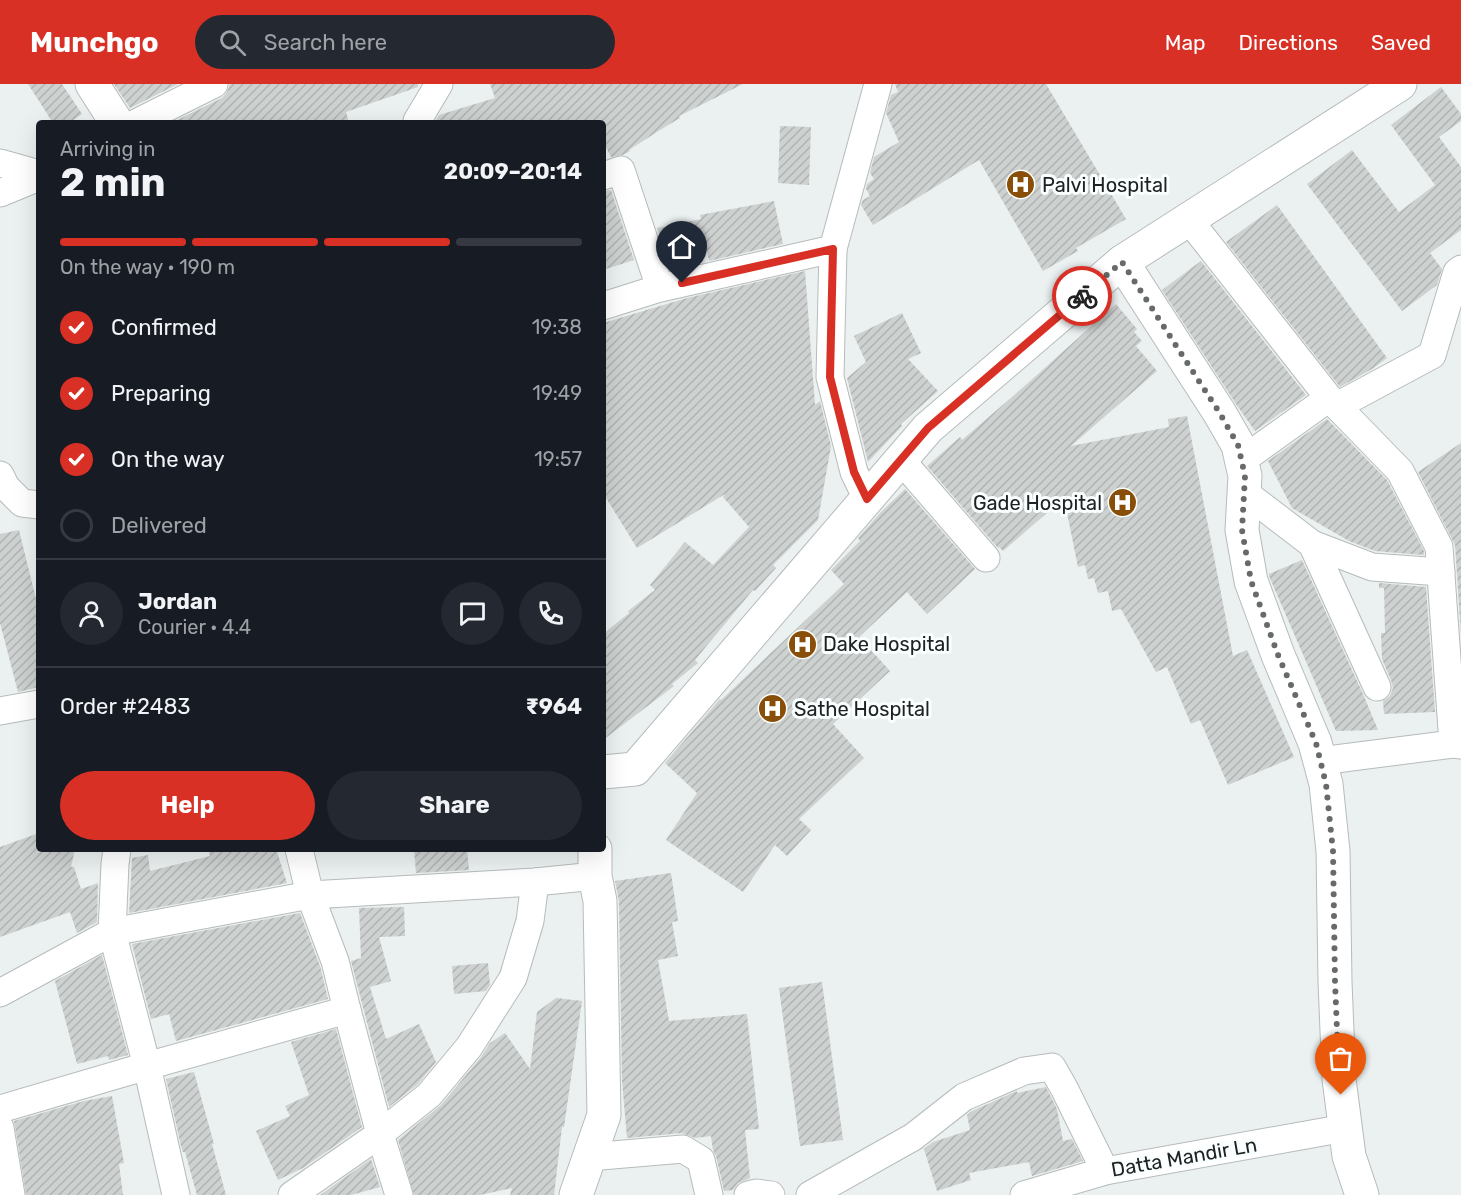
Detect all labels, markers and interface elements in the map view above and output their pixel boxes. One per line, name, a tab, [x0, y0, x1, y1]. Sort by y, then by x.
search box	[195, 15, 615, 69]
text: Munchgo	[30, 26, 159, 59]
icon: search	[216, 26, 249, 59]
text: Search here	[264, 29, 387, 56]
text: Map	[1165, 30, 1206, 55]
text: Directions	[1239, 30, 1338, 55]
text: Saved	[1371, 30, 1431, 55]
text: Arriving in	[60, 137, 155, 161]
text: 20:09–20:14	[444, 158, 582, 185]
text: 2 min	[60, 160, 166, 206]
hospital icon: Palvi Hospital	[1005, 169, 1037, 201]
place label: Palvi Hospital	[1042, 173, 1168, 197]
pin	[656, 221, 707, 283]
icon: home	[665, 230, 698, 263]
text: On the way · 190 m	[60, 255, 235, 279]
courier	[1052, 266, 1112, 326]
icon: bike	[1066, 280, 1099, 313]
icon: check	[60, 311, 93, 344]
text: Confirmed	[111, 314, 217, 341]
text: 19:38	[532, 315, 582, 339]
icon: check	[60, 377, 93, 410]
text: Preparing	[111, 380, 211, 407]
text: 19:49	[532, 381, 582, 405]
icon: check	[60, 443, 93, 476]
text: On the way	[111, 446, 225, 473]
text: 19:57	[534, 447, 582, 471]
hospital icon: Gade Hospital	[1107, 487, 1139, 519]
place label: Gade Hospital	[973, 491, 1102, 515]
text: Delivered	[111, 512, 207, 539]
button: person	[60, 582, 123, 645]
button: chat	[441, 582, 504, 645]
button: phone	[519, 582, 582, 645]
text: Jordan	[138, 588, 217, 615]
text: Courier · 4.4	[138, 615, 251, 639]
hospital icon: Dake Hospital	[786, 628, 818, 660]
place label: Dake Hospital	[823, 632, 950, 656]
text: Order #2483	[60, 693, 191, 720]
text: ₹964	[525, 693, 582, 720]
hospital icon: Sathe Hospital	[757, 693, 789, 725]
place label: Sathe Hospital	[794, 697, 930, 721]
button: Help	[60, 771, 315, 840]
button: Share	[327, 771, 582, 840]
pin	[1315, 1033, 1366, 1095]
icon: bag	[1324, 1042, 1357, 1075]
street label: Datta Mandir Ln	[1109, 1132, 1259, 1182]

